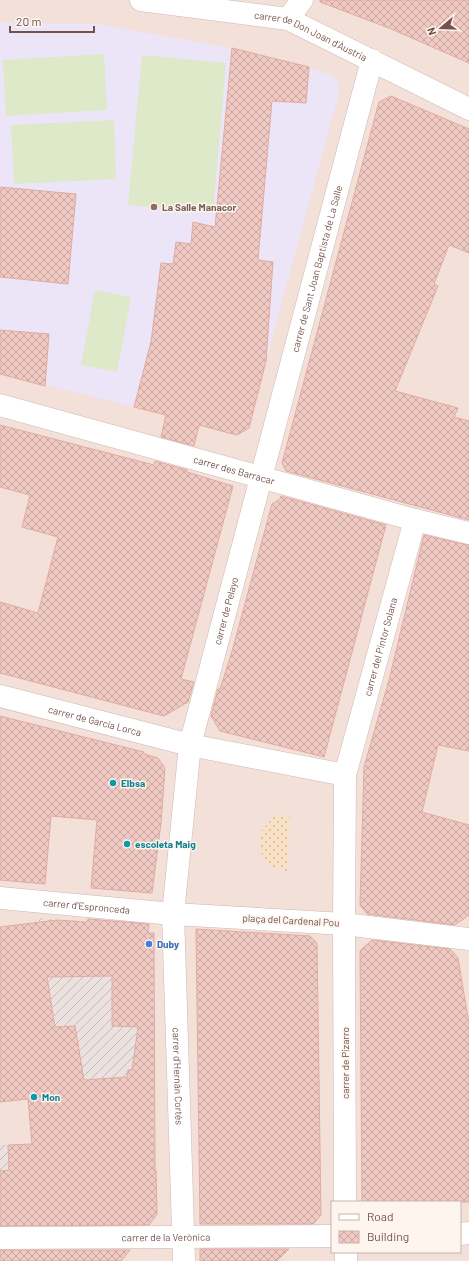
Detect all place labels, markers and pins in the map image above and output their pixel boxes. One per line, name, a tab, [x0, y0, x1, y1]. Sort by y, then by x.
place label: La Salle Manacor	[162, 201, 237, 213]
marker: La Salle Manacor	[149, 202, 159, 212]
place label: Elbsa	[121, 777, 145, 789]
marker: Elbsa	[108, 778, 118, 788]
place label: escoleta Maig	[135, 838, 196, 850]
marker: escoleta Maig	[122, 839, 132, 849]
place label: Duby	[157, 938, 179, 950]
marker: Duby	[144, 939, 154, 949]
place label: Mon	[42, 1091, 60, 1103]
marker: Mon	[29, 1092, 39, 1102]

